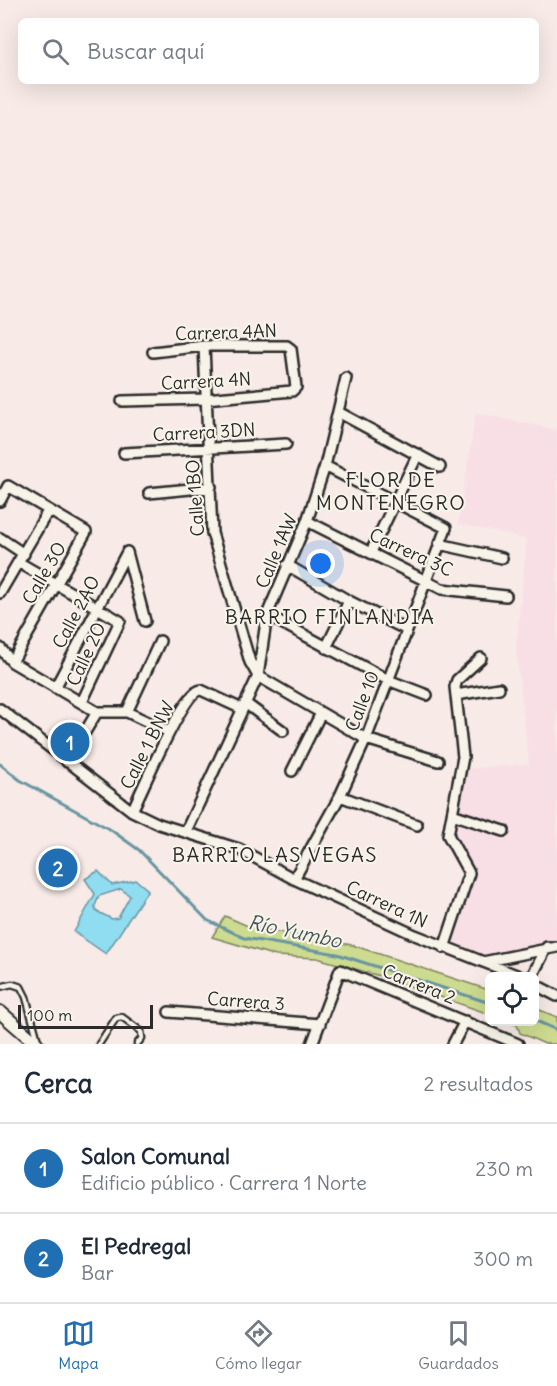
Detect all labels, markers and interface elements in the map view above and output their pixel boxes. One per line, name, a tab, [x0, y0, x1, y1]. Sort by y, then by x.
search box	[18, 18, 539, 84]
icon: search	[39, 35, 72, 68]
text: Buscar aquí	[87, 37, 204, 65]
street label: Carrera 4AN	[175, 319, 277, 345]
street label: Carrera 4N	[160, 367, 252, 395]
street label: Carrera 3DN	[152, 418, 256, 446]
street label: Calle 1BO	[181, 459, 209, 537]
district label: FLOR DE MONTENEGRO	[316, 467, 466, 515]
street label: Calle 1AW	[250, 510, 302, 592]
street label: Carrera 3C	[366, 523, 457, 581]
street label: Calle 3O	[17, 538, 71, 608]
your location	[306, 549, 335, 578]
street label: Calle 2AO	[47, 572, 105, 652]
district label: BARRIO FINLANDIA	[225, 604, 435, 629]
street label: Calle 2O	[61, 618, 111, 690]
street label: Calle 10	[340, 667, 384, 735]
street label: Calle 1 BNW	[115, 697, 179, 793]
pin: 1	[50, 720, 90, 764]
district label: BARRIO LAS VEGAS	[172, 842, 378, 867]
pin: 2	[38, 846, 78, 890]
street label: Carrera 1N	[343, 875, 431, 933]
water label: Río Yumbo	[246, 909, 346, 953]
street label: Carrera 2	[379, 959, 459, 1009]
map controls	[485, 972, 539, 1026]
button: locate	[485, 972, 539, 1026]
street label: Carrera 3	[206, 987, 286, 1015]
scale bar	[18, 1002, 153, 1030]
text: 100 m	[27, 1005, 72, 1025]
text: Cerca	[24, 1067, 93, 1100]
text: 2 resultados	[424, 1071, 533, 1096]
text: Salon Comunal	[81, 1142, 230, 1170]
text: 1	[40, 1156, 47, 1181]
text: 230 m	[475, 1156, 533, 1181]
text: Edificio público · Carrera 1 Norte	[81, 1170, 367, 1195]
text: El Pedregal	[81, 1232, 191, 1260]
text: 2	[38, 1246, 49, 1271]
text: 300 m	[473, 1246, 533, 1271]
text: Bar	[81, 1260, 114, 1285]
tab: Mapa	[58, 1317, 99, 1373]
tab: Cómo llegar	[215, 1317, 302, 1373]
tab: Guardados	[418, 1317, 499, 1373]

